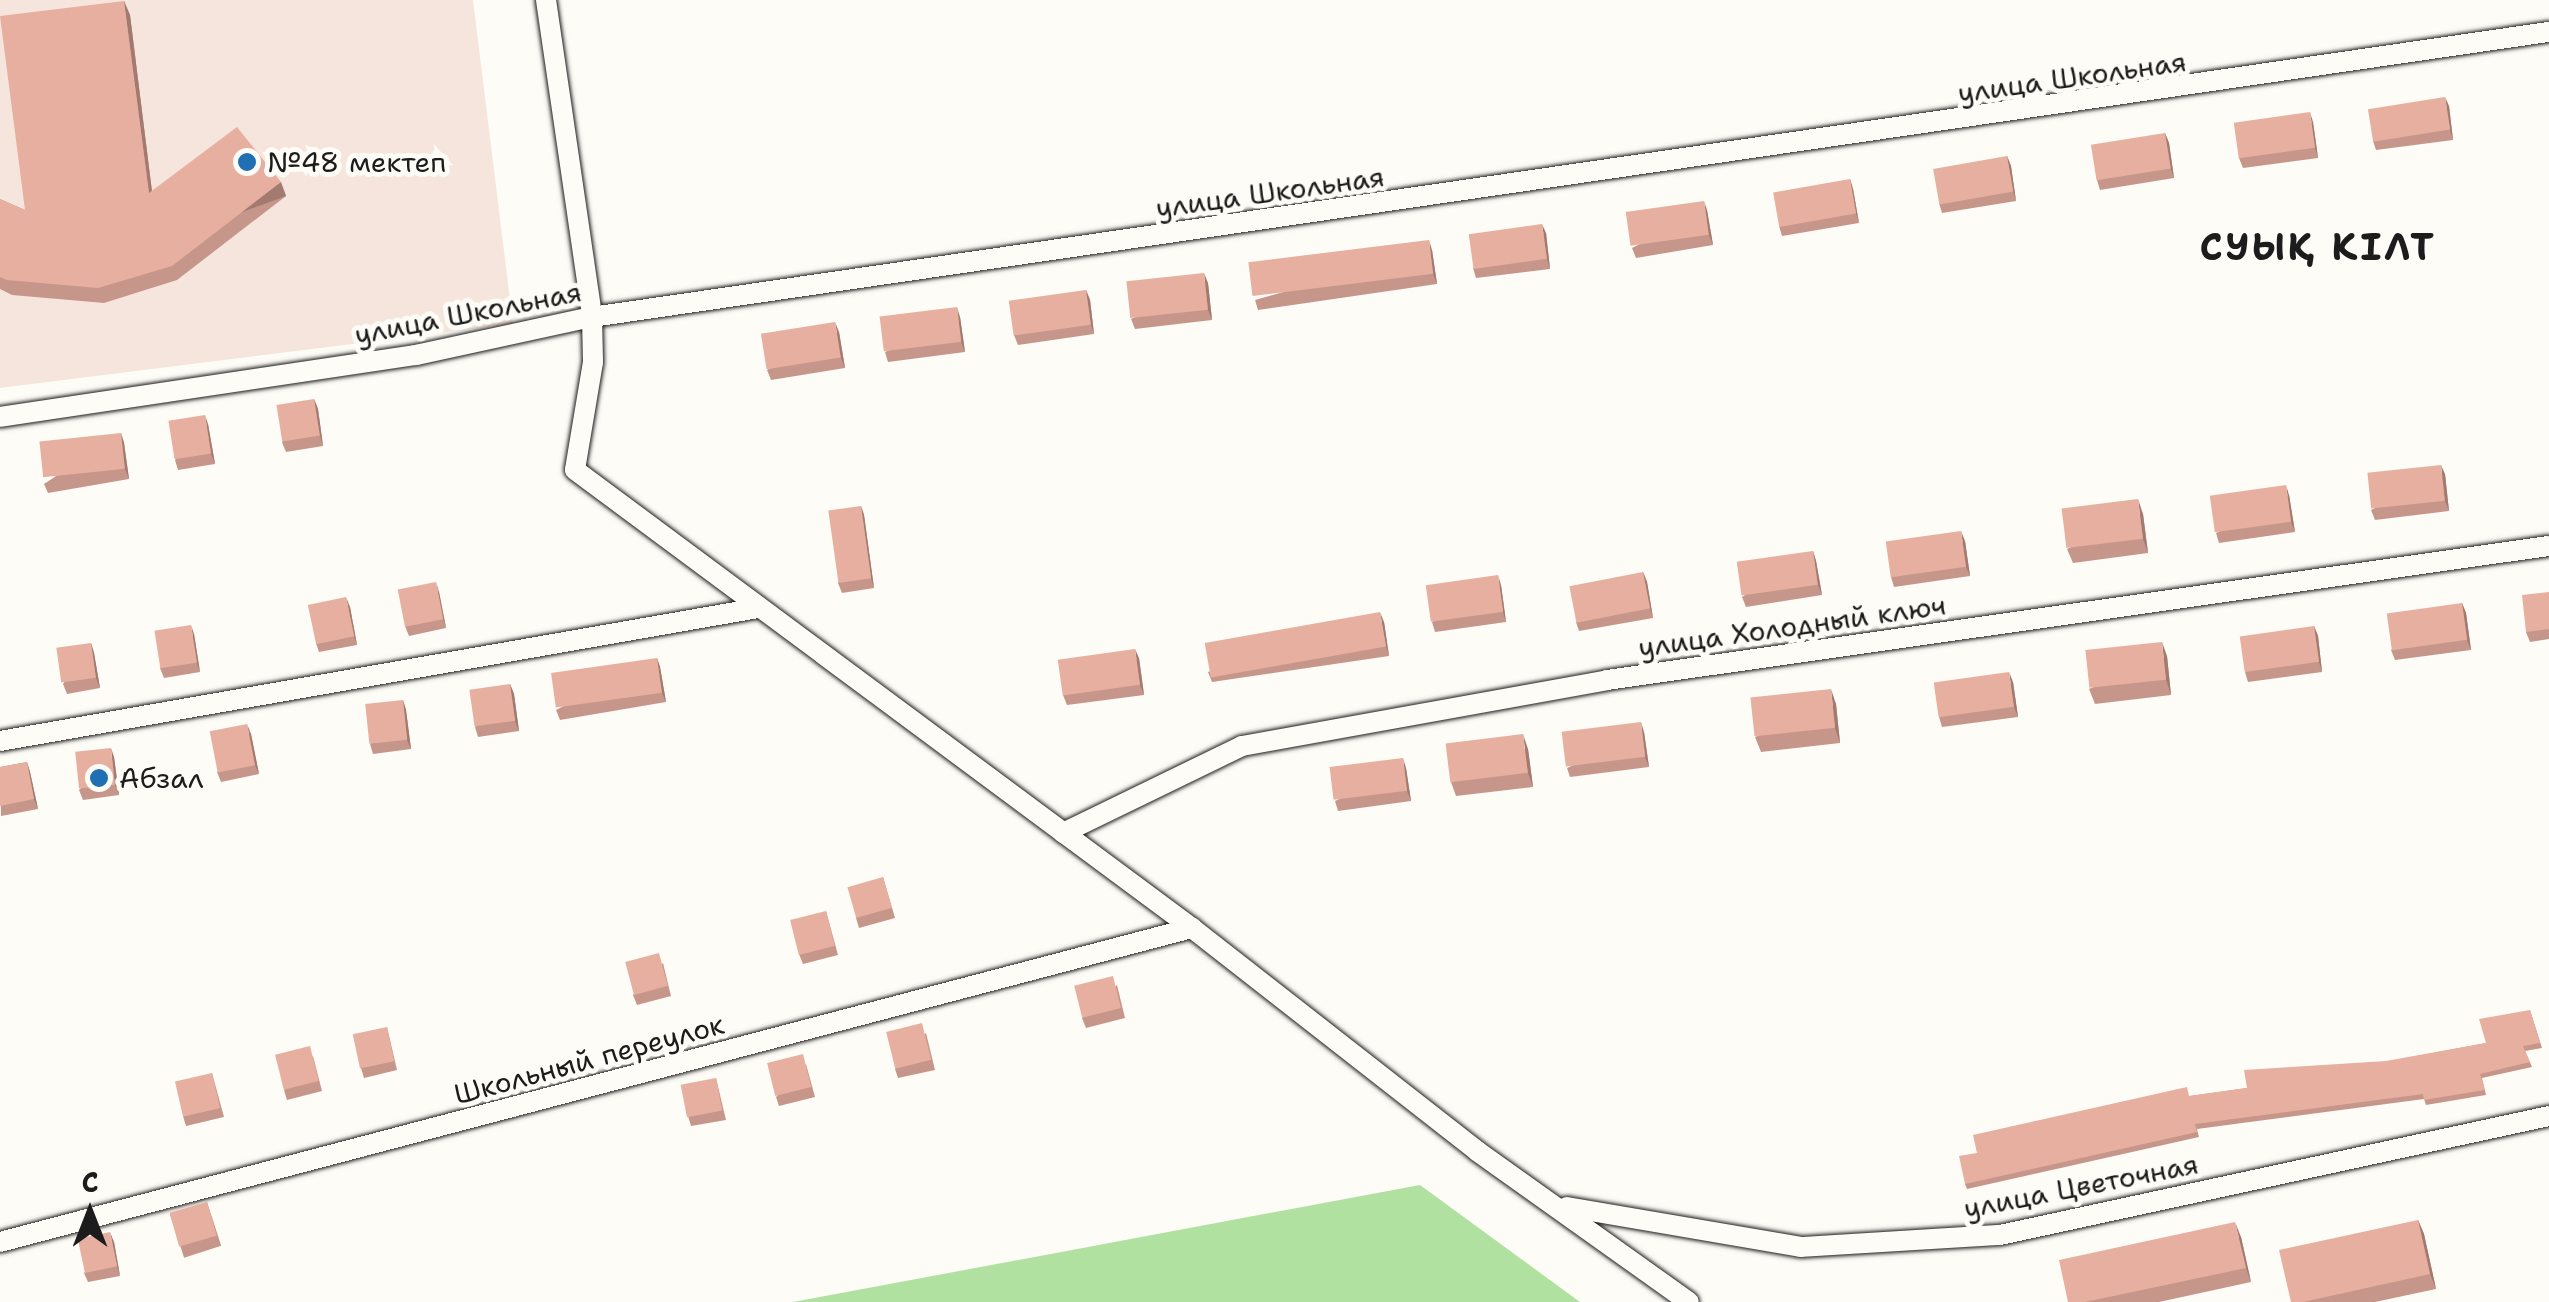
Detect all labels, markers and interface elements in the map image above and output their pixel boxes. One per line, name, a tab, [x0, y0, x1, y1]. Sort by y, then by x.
street label: улица Школьная	[1956, 44, 2188, 110]
place label: №48 мектеп	[267, 145, 446, 179]
marker: №48 мектеп	[236, 151, 258, 173]
street label: улица Школьная	[1154, 159, 1386, 225]
district label: СУЫҚ КІЛТ	[2199, 224, 2437, 270]
street label: улица Школьная	[352, 275, 584, 351]
street label: улица Холодный ключ	[1636, 588, 1948, 664]
place label: Абзал	[119, 761, 203, 795]
marker: Абзал	[88, 767, 110, 789]
street label: Школьный переулок	[450, 1007, 728, 1111]
street label: улица Цветочная	[1961, 1147, 2201, 1225]
north arrow	[40, 1162, 140, 1262]
text: С	[81, 1163, 99, 1201]

